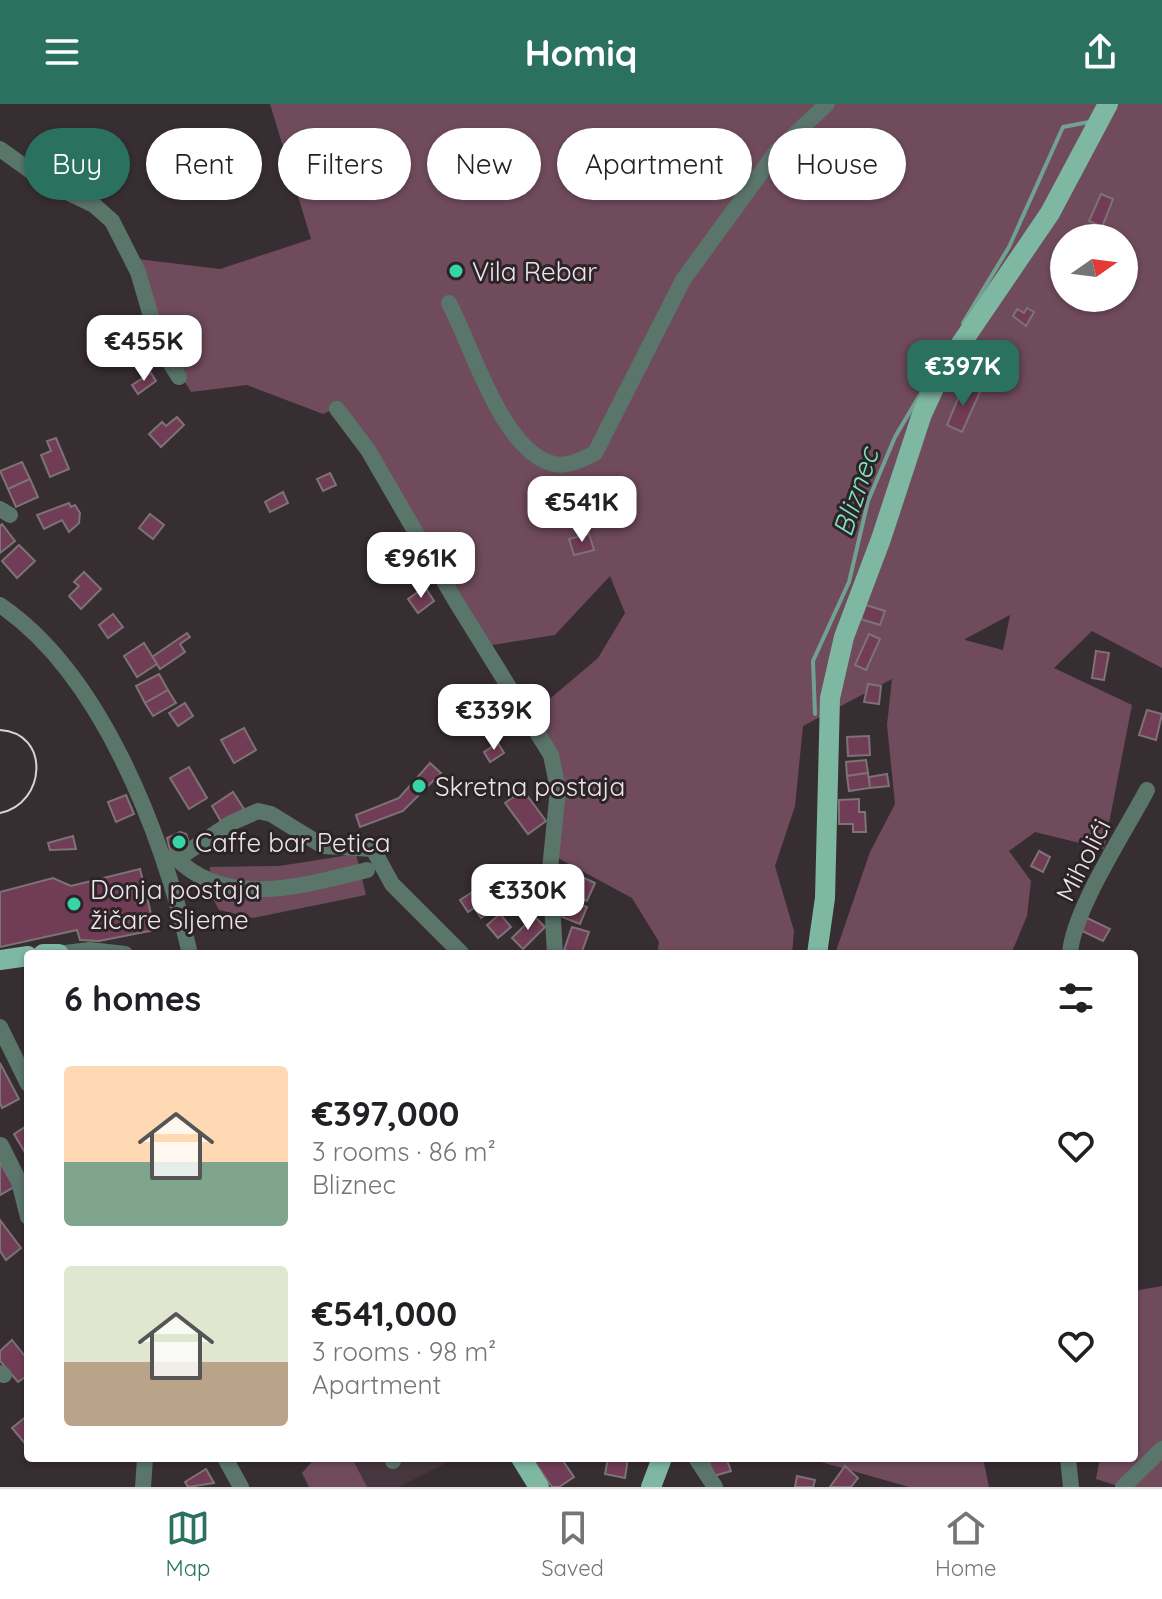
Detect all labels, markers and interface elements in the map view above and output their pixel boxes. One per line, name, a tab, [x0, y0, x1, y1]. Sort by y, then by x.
icon: menu	[40, 30, 84, 74]
text: Homiq	[525, 30, 637, 75]
icon: share	[1078, 30, 1122, 74]
chip: Buy	[24, 128, 130, 200]
chip: Rent	[146, 128, 262, 200]
chip: Filters	[278, 128, 411, 200]
chip: New	[427, 128, 541, 200]
chip: Apartment	[557, 128, 752, 200]
chip: House	[768, 128, 906, 200]
north arrow	[1050, 224, 1138, 312]
map controls	[1050, 224, 1138, 312]
place label: Vila Rebar	[472, 255, 597, 288]
marker: Vila Rebar	[447, 262, 465, 280]
pin: €455K	[88, 315, 200, 383]
text: €455K	[105, 324, 183, 357]
pin: €397K	[907, 340, 1019, 408]
text: €397K	[925, 349, 1001, 382]
water label: Bliznec	[824, 441, 886, 540]
pin: €541K	[526, 476, 638, 544]
text: €541K	[546, 485, 618, 518]
pin: €961K	[365, 532, 477, 600]
text: €961K	[385, 541, 457, 574]
pin: €339K	[438, 684, 550, 752]
text: €339K	[456, 693, 532, 726]
place label: Skretna postaja	[435, 770, 625, 803]
marker: Skretna postaja	[410, 777, 428, 795]
street label: Miholići	[1048, 813, 1118, 907]
place label: Caffe bar Petica	[195, 826, 390, 859]
marker: Caffe bar Petica	[170, 833, 188, 851]
pin: €330K	[472, 864, 584, 932]
place label: Donja postaja žičare Sljeme	[90, 873, 261, 936]
text: €330K	[489, 873, 567, 906]
marker: Donja postaja žičare Sljeme	[65, 895, 83, 913]
icon: filters	[1054, 976, 1098, 1020]
text: 6 homes	[64, 977, 201, 1020]
text: €397,000	[312, 1092, 460, 1135]
icon: home	[128, 1098, 224, 1194]
icon: heart	[1054, 1124, 1098, 1168]
text: 3 rooms · 86 m²	[312, 1135, 496, 1168]
text: Bliznec	[312, 1168, 396, 1201]
text: €541,000	[312, 1292, 457, 1335]
icon: home	[128, 1298, 224, 1394]
icon: heart	[1054, 1324, 1098, 1368]
text: 3 rooms · 98 m²	[312, 1335, 496, 1368]
text: Apartment	[312, 1368, 441, 1401]
tab: Map	[165, 1506, 210, 1582]
tab: Saved	[541, 1506, 604, 1582]
tab: Home	[935, 1506, 997, 1582]

